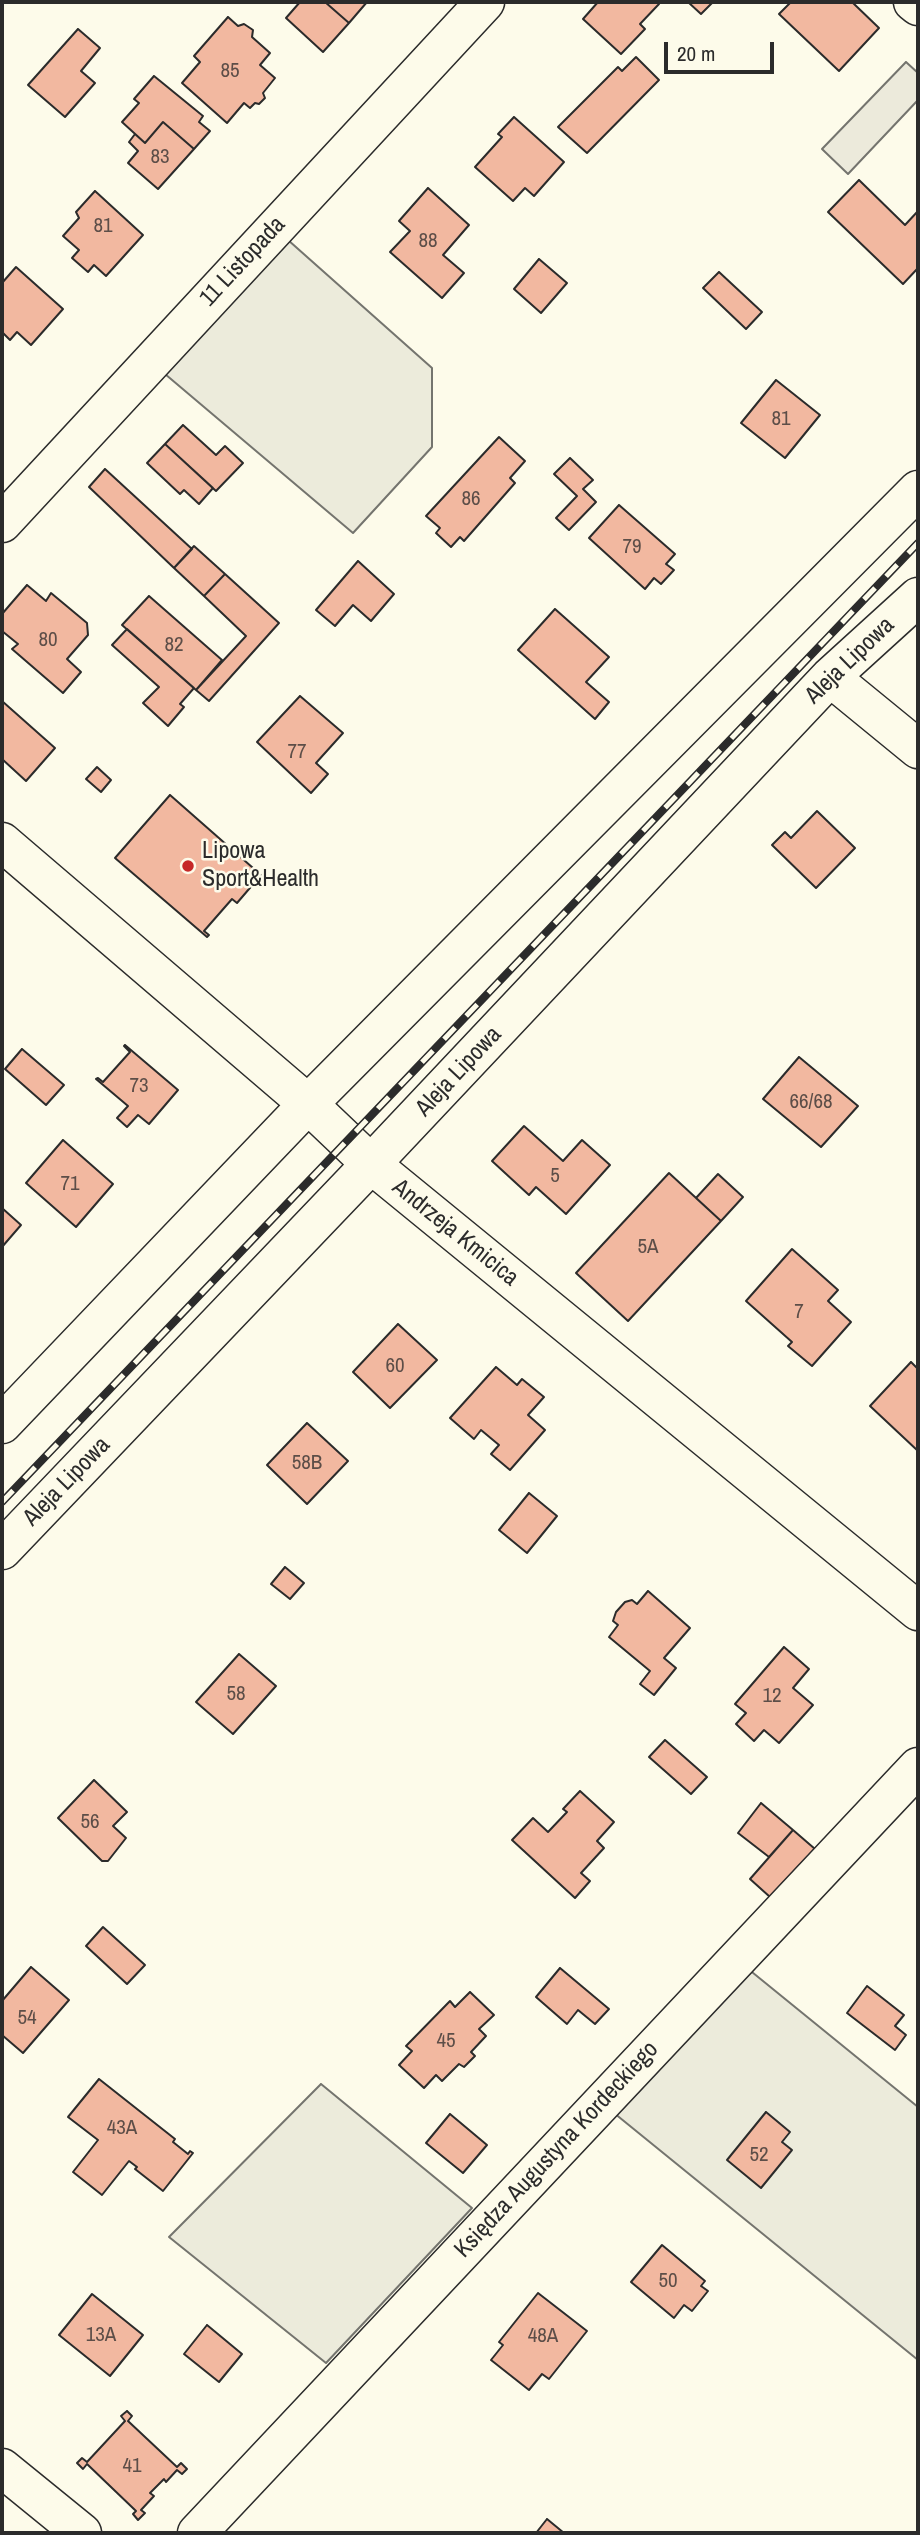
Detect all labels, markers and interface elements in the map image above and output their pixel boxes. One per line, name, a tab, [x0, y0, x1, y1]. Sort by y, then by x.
scale bar	[668, 28, 778, 72]
text: 20 m	[677, 39, 715, 68]
house number: 85	[220, 58, 240, 84]
house number: 83	[150, 144, 170, 170]
street label: 11 Listopada	[194, 211, 292, 313]
house number: 81	[93, 213, 113, 239]
house number: 88	[418, 228, 438, 254]
house number: 81	[771, 406, 791, 432]
house number: 86	[461, 486, 481, 512]
house number: 79	[622, 534, 642, 560]
street label: Aleja Lipowa	[799, 612, 901, 710]
house number: 80	[38, 627, 58, 653]
house number: 82	[164, 632, 184, 658]
house number: 77	[287, 739, 307, 765]
place label: Lipowa Sport&Health	[202, 838, 319, 894]
marker: Lipowa Sport&Health	[180, 858, 196, 874]
street label: Aleja Lipowa	[410, 1021, 508, 1123]
house number: 73	[129, 1073, 149, 1099]
house number: 66/68	[789, 1089, 833, 1115]
house number: 5	[550, 1163, 560, 1189]
house number: 71	[60, 1171, 80, 1197]
street label: Andrzeja Kmicica	[386, 1173, 524, 1293]
house number: 5A	[637, 1234, 659, 1260]
house number: 7	[794, 1299, 804, 1325]
house number: 60	[385, 1353, 405, 1379]
street label: Aleja Lipowa	[18, 1431, 116, 1533]
house number: 58B	[292, 1450, 322, 1476]
house number: 58	[226, 1681, 246, 1707]
house number: 12	[762, 1683, 782, 1709]
house number: 56	[80, 1809, 100, 1835]
house number: 54	[17, 2005, 37, 2031]
house number: 45	[436, 2028, 456, 2054]
street label: Księdza Augustyna Kordeckiego	[449, 2036, 665, 2264]
house number: 43A	[107, 2115, 137, 2141]
house number: 52	[749, 2142, 769, 2168]
house number: 50	[658, 2268, 678, 2294]
house number: 13A	[86, 2322, 116, 2348]
house number: 48A	[528, 2323, 558, 2349]
house number: 41	[122, 2453, 142, 2479]

